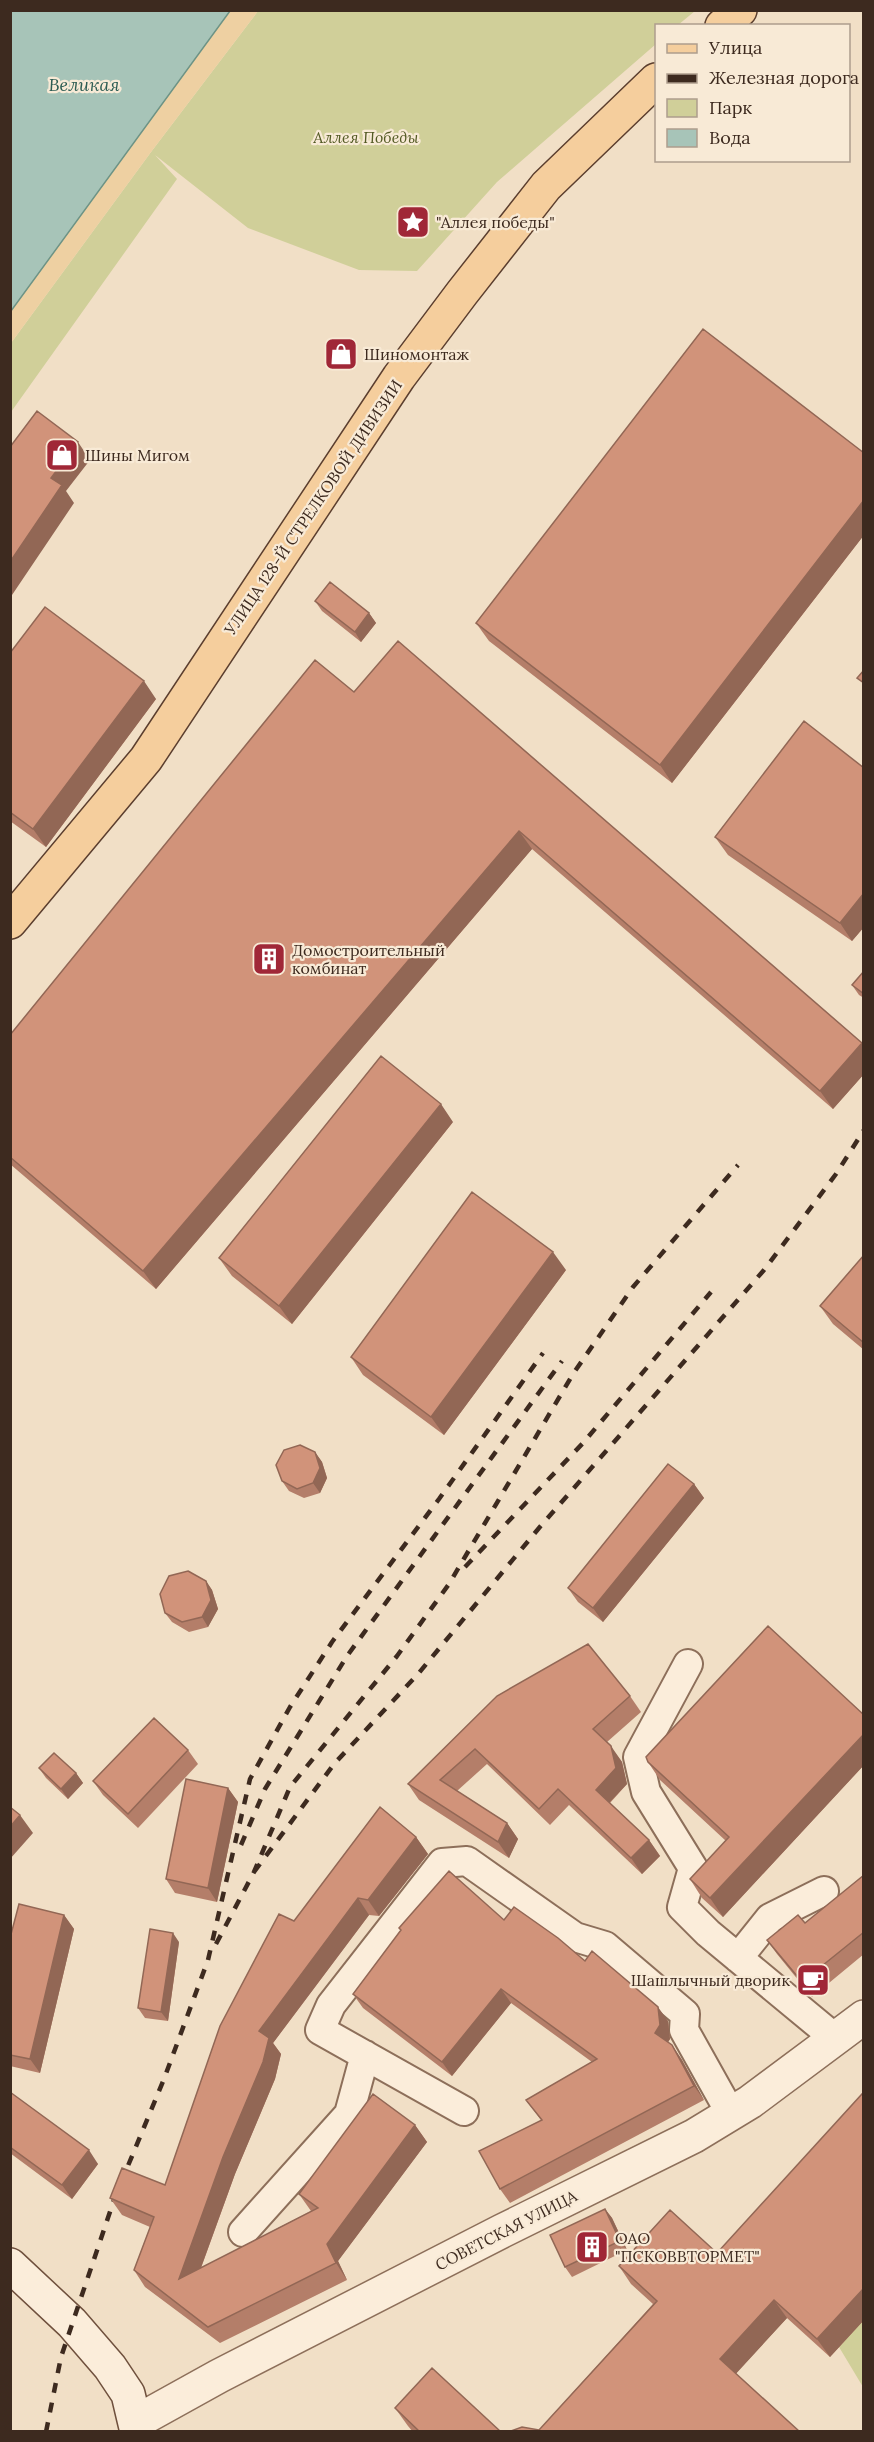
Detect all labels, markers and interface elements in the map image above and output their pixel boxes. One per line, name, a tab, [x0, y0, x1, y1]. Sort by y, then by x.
legend	[655, 24, 850, 162]
text: Улица	[708, 36, 762, 59]
text: Железная дорога	[709, 66, 859, 89]
water label: Великая	[48, 73, 120, 96]
text: Парк	[709, 96, 753, 119]
text: Вода	[709, 126, 751, 149]
park label: Аллея Победы	[312, 127, 419, 147]
place icon: "Аллея победы"	[395, 204, 431, 240]
place label: "Аллея победы"	[436, 212, 555, 232]
shop icon: Шиномонтаж	[323, 336, 359, 372]
place label: Шиномонтаж	[364, 344, 470, 364]
street label: УЛИЦА 128-Й СТРЕЛКОВОЙ ДИВИЗИИ	[219, 375, 406, 639]
shop icon: Шины Мигом	[44, 437, 80, 473]
place label: Шины Мигом	[85, 445, 190, 465]
place label: Домостроительный комбинат	[292, 940, 445, 978]
building icon: Домостроительный комбинат	[251, 941, 287, 977]
cafe icon: Шашлычный дворик	[795, 1962, 831, 1998]
place label: Шашлычный дворик	[631, 1970, 790, 1990]
street label: СОВЕТСКАЯ УЛИЦА	[432, 2185, 581, 2274]
place label: ОАО "ПСКОВВТОРМЕТ"	[615, 2228, 760, 2266]
building icon: ОАО "ПСКОВВТОРМЕТ"	[574, 2229, 610, 2265]

